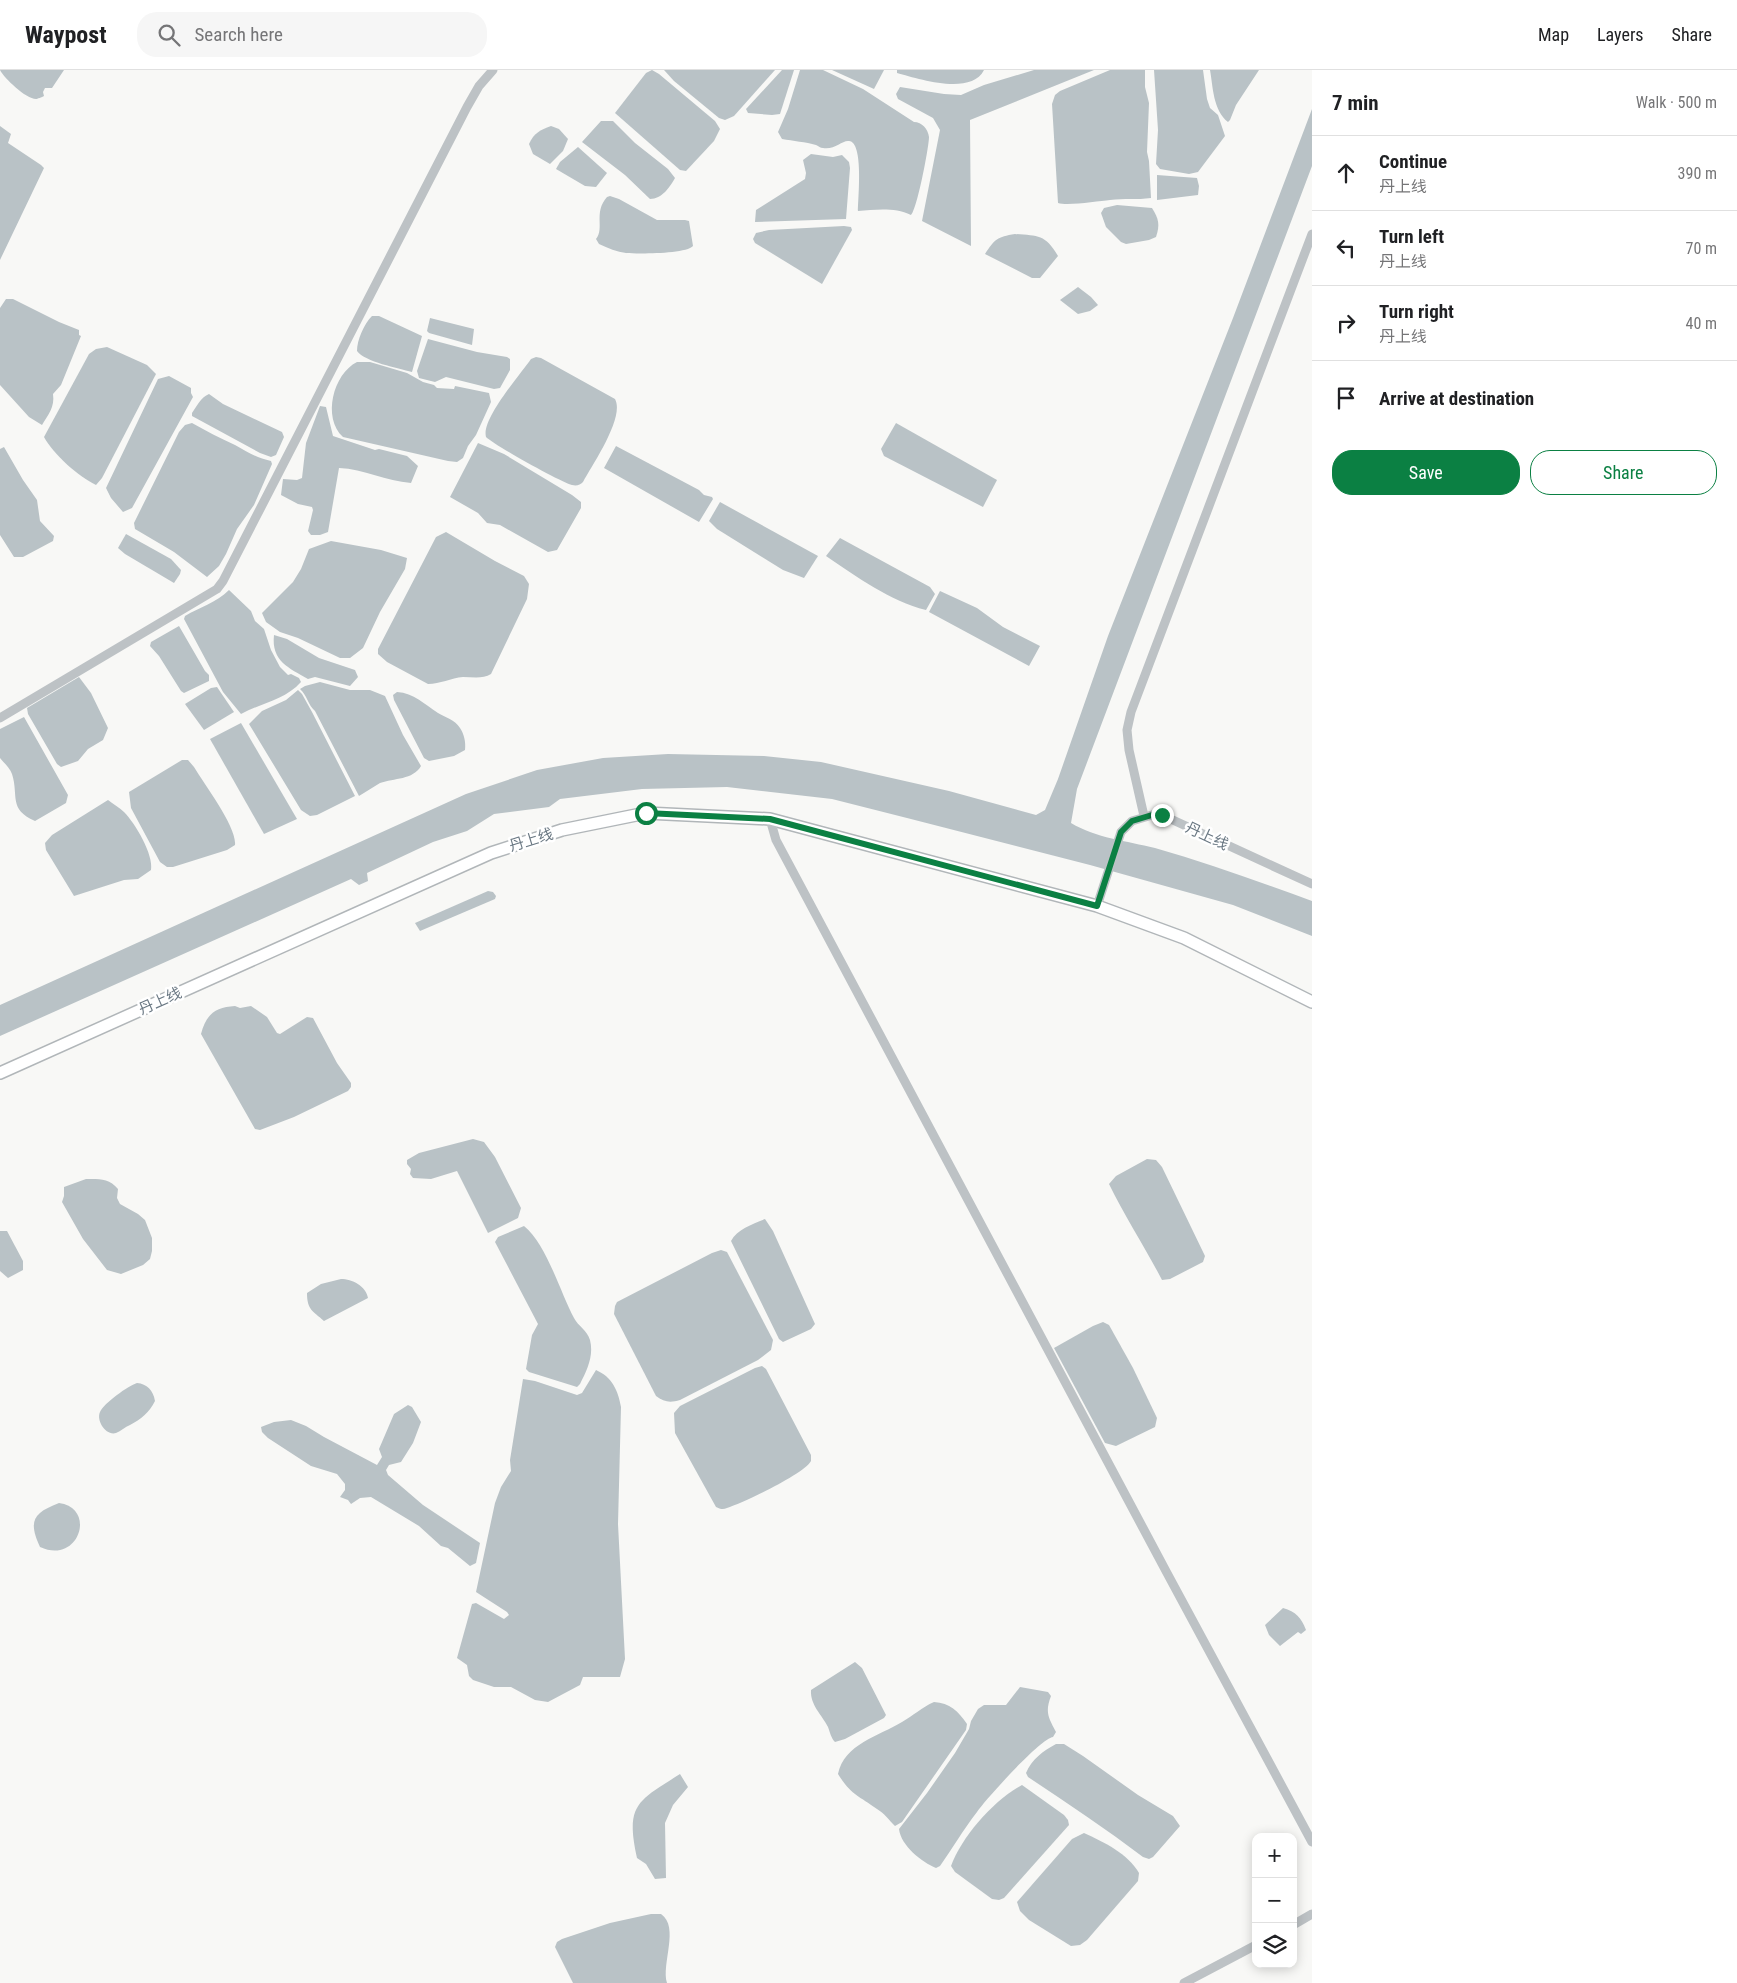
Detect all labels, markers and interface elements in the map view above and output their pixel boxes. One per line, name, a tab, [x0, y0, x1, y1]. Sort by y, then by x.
search box	[137, 12, 487, 57]
text: Waypost	[25, 21, 107, 49]
icon: search	[155, 21, 183, 49]
text: Search here	[195, 23, 283, 46]
text: Map	[1538, 24, 1569, 45]
text: Layers	[1597, 24, 1644, 45]
text: Share	[1672, 24, 1712, 45]
text: 7 min	[1332, 91, 1379, 115]
text: Walk · 500 m	[1636, 93, 1717, 112]
text: Continue	[1379, 150, 1447, 173]
icon: ahead	[1332, 159, 1360, 187]
text: 390 m	[1678, 164, 1717, 183]
text: 丹上线	[1379, 177, 1427, 196]
text: Turn left	[1379, 225, 1444, 248]
icon: left	[1332, 234, 1360, 262]
text: 70 m	[1685, 239, 1717, 258]
text: 丹上线	[1379, 252, 1427, 271]
text: Turn right	[1379, 300, 1454, 323]
icon: right	[1332, 309, 1360, 337]
text: 40 m	[1685, 314, 1717, 333]
text: 丹上线	[1379, 327, 1427, 346]
icon: arrive	[1332, 384, 1360, 412]
text: Arrive at destination	[1379, 387, 1534, 410]
button: Save	[1332, 450, 1520, 495]
button: Share	[1530, 450, 1717, 495]
route start	[635, 802, 658, 825]
route end	[1151, 804, 1174, 827]
street label: 丹上线	[1183, 818, 1231, 854]
street label: 丹上线	[507, 825, 555, 855]
street label: 丹上线	[136, 984, 184, 1018]
map controls	[1252, 1833, 1297, 1968]
button: +	[1252, 1833, 1297, 1878]
button: −	[1252, 1878, 1297, 1923]
button: layers	[1252, 1923, 1297, 1968]

